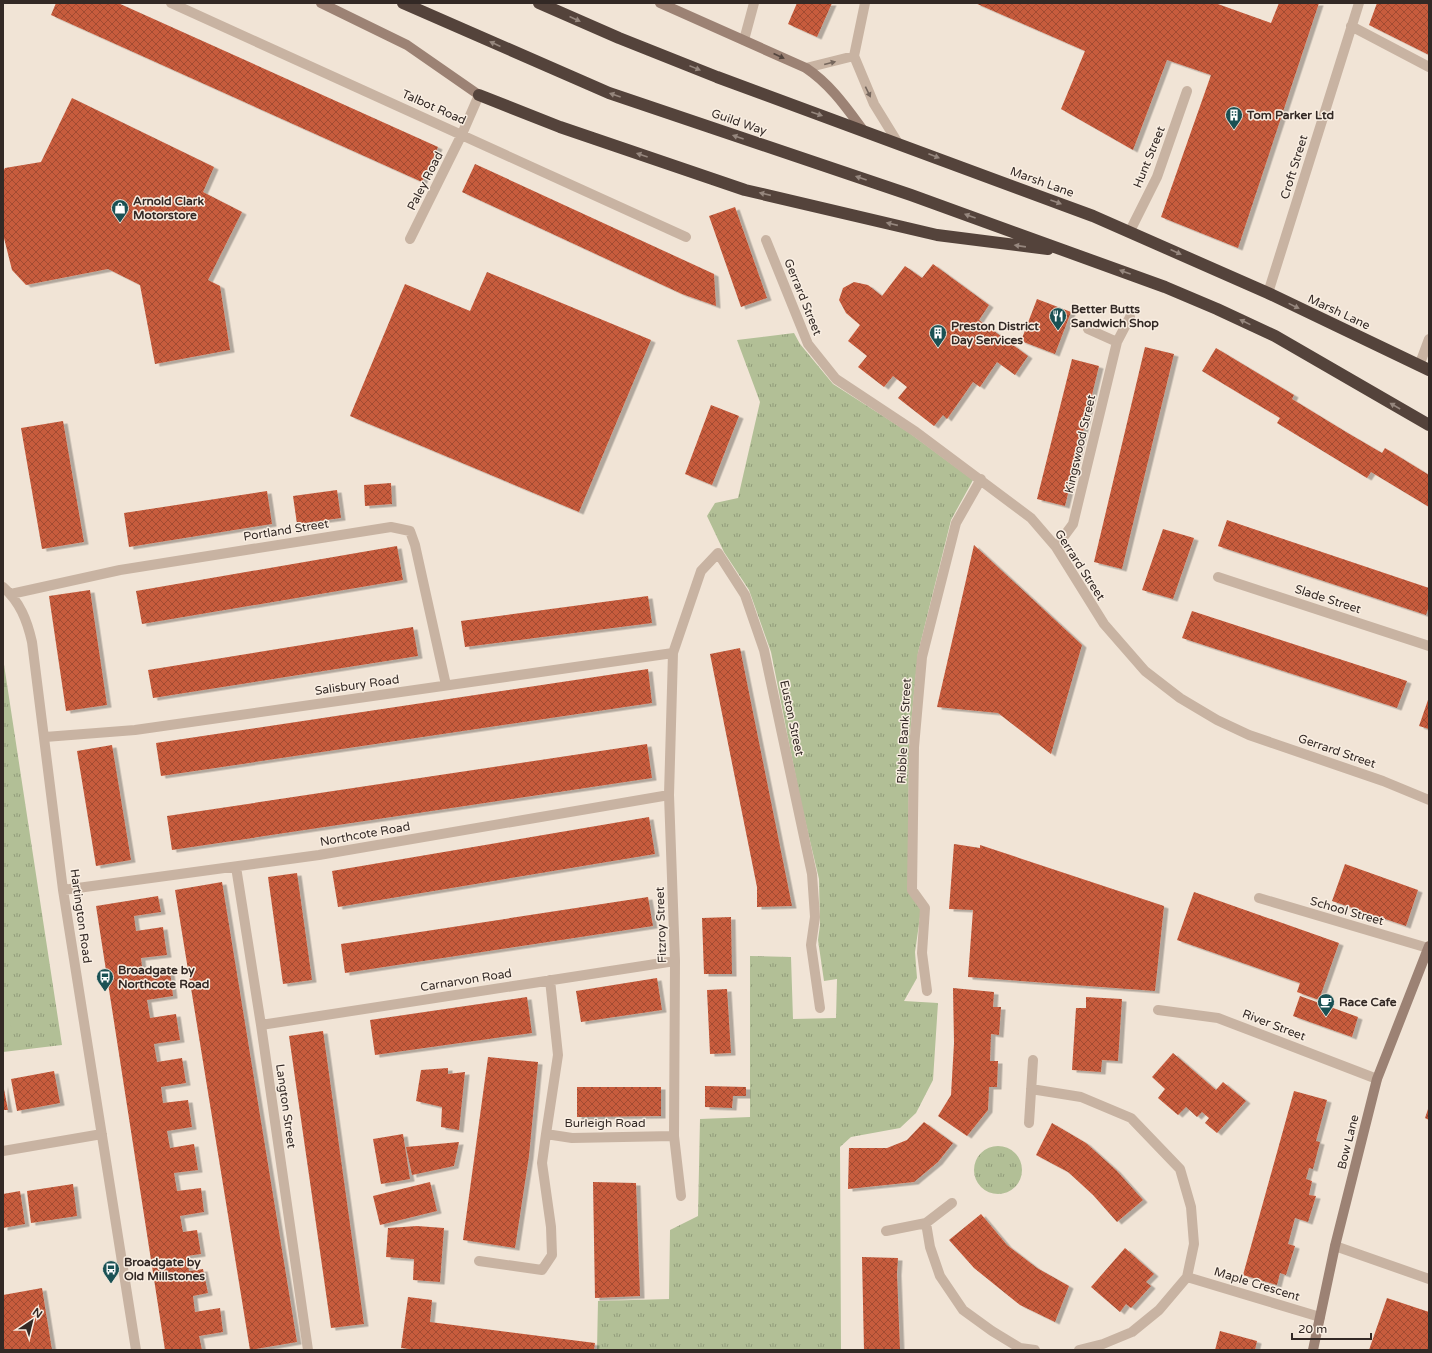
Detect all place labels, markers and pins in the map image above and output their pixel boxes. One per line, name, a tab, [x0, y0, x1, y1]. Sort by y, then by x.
building icon: Tom Parker Ltd	[1224, 105, 1244, 130]
place label: Tom Parker Ltd	[1246, 108, 1334, 122]
place label: Arnold Clark Motorstore	[133, 194, 204, 222]
shop icon: Arnold Clark Motorstore	[110, 198, 130, 223]
place label: Better Butts Sandwich Shop	[1071, 302, 1159, 331]
restaurant icon: Better Butts Sandwich Shop	[1048, 306, 1068, 331]
place label: Preston District Day Services	[951, 319, 1039, 348]
building icon: Preston District Day Services	[928, 323, 948, 348]
place label: Broadgate by Northcote Road	[118, 963, 209, 991]
bus stop icon: Broadgate by Northcote Road	[95, 967, 115, 992]
cafe icon: Race Cafe	[1316, 992, 1336, 1017]
place label: Race Cafe	[1339, 995, 1397, 1009]
place label: Broadgate by Old Millstones	[124, 1255, 205, 1283]
bus stop icon: Broadgate by Old Millstones	[101, 1259, 121, 1284]

